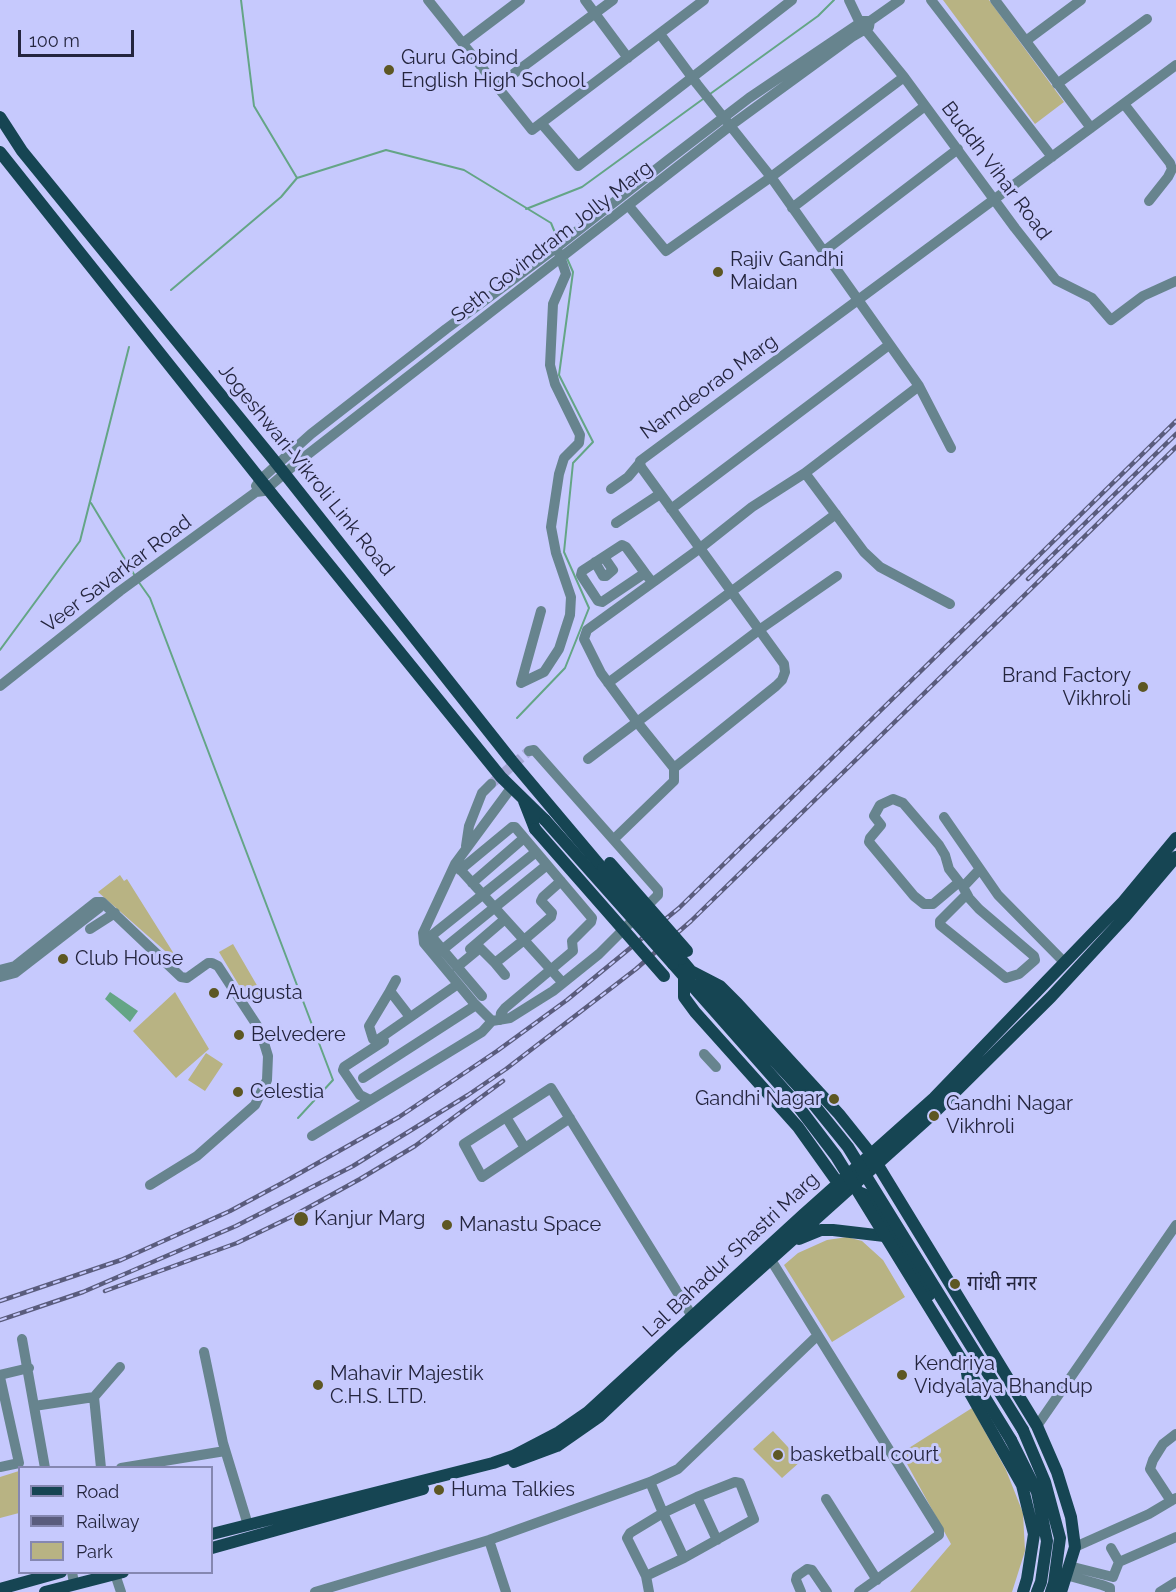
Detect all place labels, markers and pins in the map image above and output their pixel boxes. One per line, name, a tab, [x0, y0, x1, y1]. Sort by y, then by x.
place label: Guru Gobind English High School	[401, 46, 586, 93]
marker: Guru Gobind English High School	[382, 63, 396, 77]
place label: Rajiv Gandhi Maidan	[730, 248, 844, 295]
marker: Rajiv Gandhi Maidan	[711, 265, 725, 279]
place label: Brand Factory Vikhroli	[1002, 664, 1131, 711]
marker: Brand Factory Vikhroli	[1136, 680, 1150, 694]
place label: Club House	[75, 947, 183, 971]
marker: Club House	[56, 952, 70, 966]
place label: Augusta	[226, 981, 303, 1005]
marker: Augusta	[207, 986, 221, 1000]
place label: Belvedere	[251, 1023, 346, 1047]
marker: Belvedere	[232, 1028, 246, 1042]
place label: Celestia	[250, 1080, 324, 1104]
marker: Celestia	[231, 1085, 245, 1099]
place label: Gandhi Nagar	[695, 1087, 822, 1111]
marker: Gandhi Nagar	[827, 1092, 841, 1106]
place label: Gandhi Nagar Vikhroli	[946, 1092, 1073, 1139]
marker: Gandhi Nagar Vikhroli	[927, 1109, 941, 1123]
place label: Kanjur Marg	[314, 1207, 425, 1231]
marker: Kanjur Marg	[292, 1210, 310, 1228]
place label: Manastu Space	[459, 1213, 601, 1237]
marker: Manastu Space	[440, 1218, 454, 1232]
place label: गांधी नगर	[967, 1272, 1037, 1296]
marker: गांधी नगर	[948, 1277, 962, 1291]
place label: Kendriya Vidyalaya Bhandup	[914, 1352, 1093, 1399]
place label: Mahavir Majestik C.H.S. LTD.	[330, 1362, 484, 1409]
marker: Kendriya Vidyalaya Bhandup	[895, 1368, 909, 1382]
marker: Mahavir Majestik C.H.S. LTD.	[311, 1378, 325, 1392]
place label: basketball court	[790, 1443, 939, 1467]
marker: basketball court	[771, 1448, 785, 1462]
place label: Huma Talkies	[451, 1478, 575, 1502]
marker: Huma Talkies	[432, 1483, 446, 1497]

